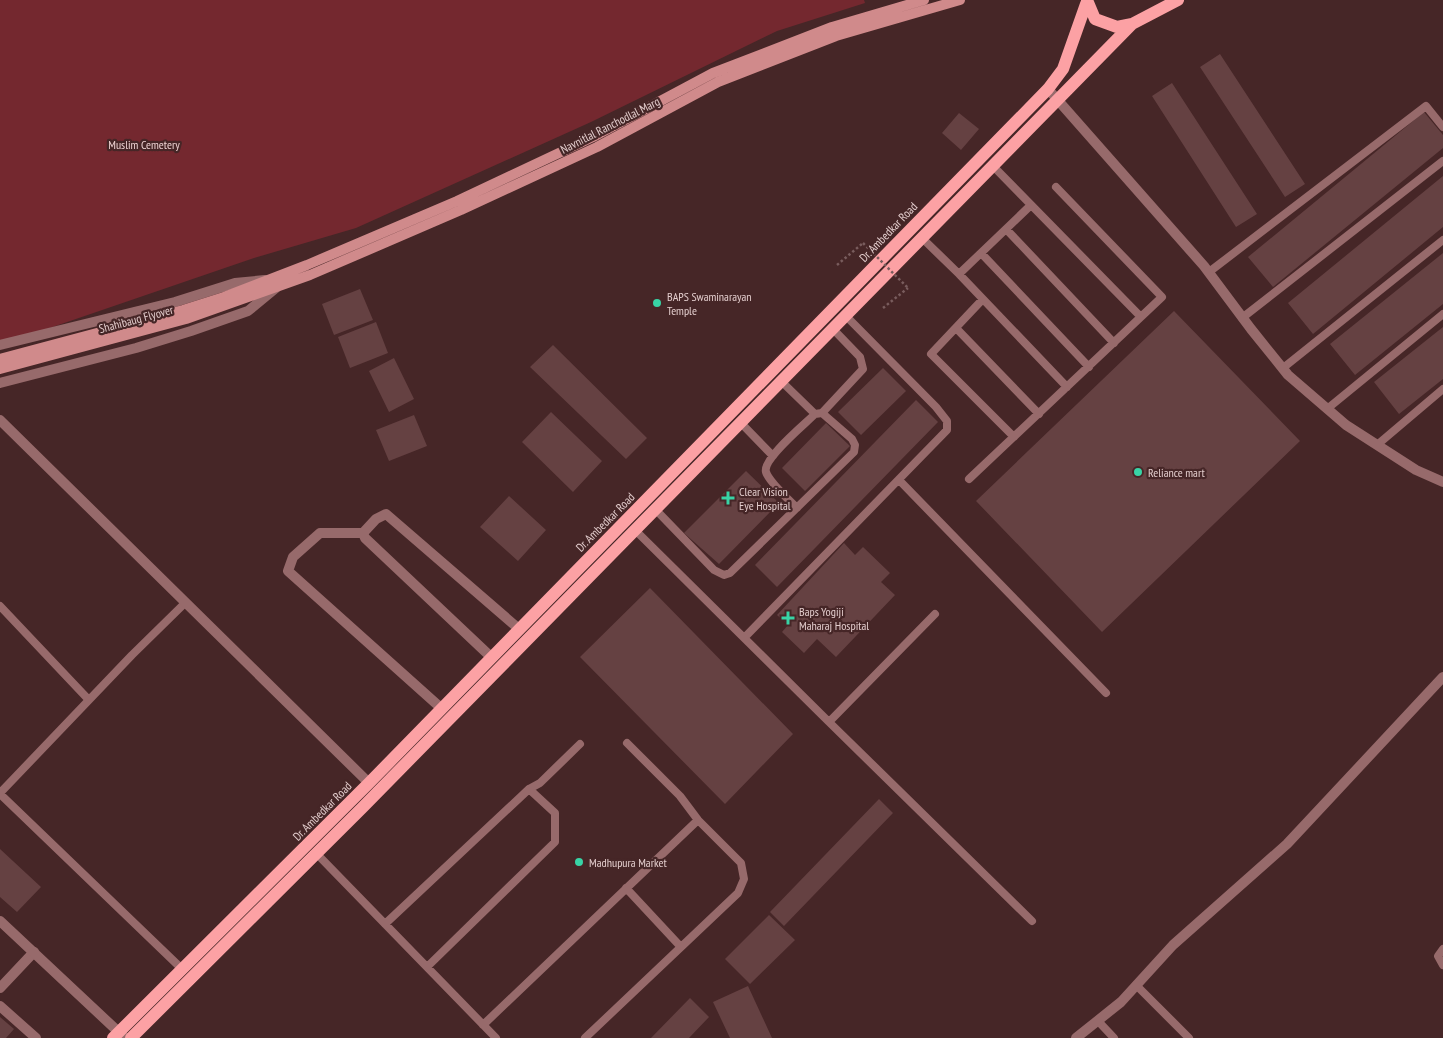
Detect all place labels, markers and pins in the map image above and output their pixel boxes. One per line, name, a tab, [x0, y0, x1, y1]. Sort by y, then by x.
place label: BAPS Swaminarayan Temple	[667, 289, 752, 318]
marker: BAPS Swaminarayan Temple	[651, 297, 663, 309]
place label: Reliance mart	[1148, 465, 1205, 480]
marker: Reliance mart	[1132, 466, 1144, 478]
place label: Clear Vision Eye Hospital	[739, 484, 791, 513]
marker: Clear Vision Eye Hospital	[721, 491, 735, 505]
place label: Baps Yogiji Maharaj Hospital	[799, 604, 869, 633]
marker: Baps Yogiji Maharaj Hospital	[781, 611, 795, 625]
place label: Madhupura Market	[589, 855, 667, 870]
marker: Madhupura Market	[573, 856, 585, 868]

